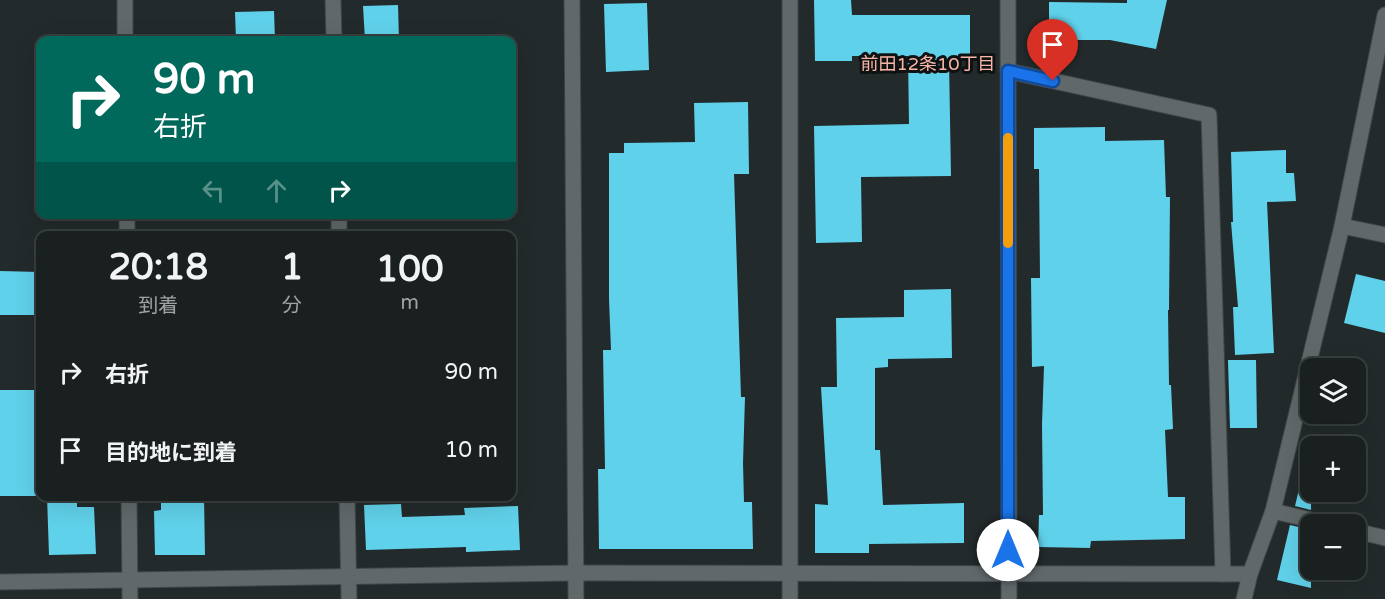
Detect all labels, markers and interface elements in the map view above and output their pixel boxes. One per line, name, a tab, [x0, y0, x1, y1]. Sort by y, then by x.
pin	[1027, 19, 1078, 81]
icon: arrive	[1036, 28, 1069, 61]
district label: 前田12条10丁目	[860, 53, 996, 75]
text: 90 m	[153, 54, 255, 105]
icon: right	[54, 60, 132, 138]
text: 右折	[153, 111, 207, 144]
icon: left	[197, 174, 230, 207]
icon: ahead	[260, 174, 293, 207]
icon: right	[323, 174, 356, 207]
text: 20:18	[108, 246, 208, 289]
text: 1	[281, 246, 303, 289]
text: 100	[376, 248, 444, 291]
text: m	[400, 291, 419, 315]
text: 到着	[138, 294, 178, 318]
text: 分	[282, 294, 302, 318]
icon: right	[54, 356, 87, 389]
map controls	[1300, 358, 1366, 580]
button: layers	[1300, 358, 1366, 424]
text: 90 m	[444, 359, 498, 385]
text: 右折	[105, 362, 149, 388]
icon: arrive	[54, 434, 87, 467]
button: +	[1300, 436, 1366, 502]
text: 10 m	[444, 437, 498, 463]
text: 目的地に到着	[105, 440, 237, 466]
button: −	[1300, 514, 1366, 580]
position arrow	[976, 518, 1040, 582]

